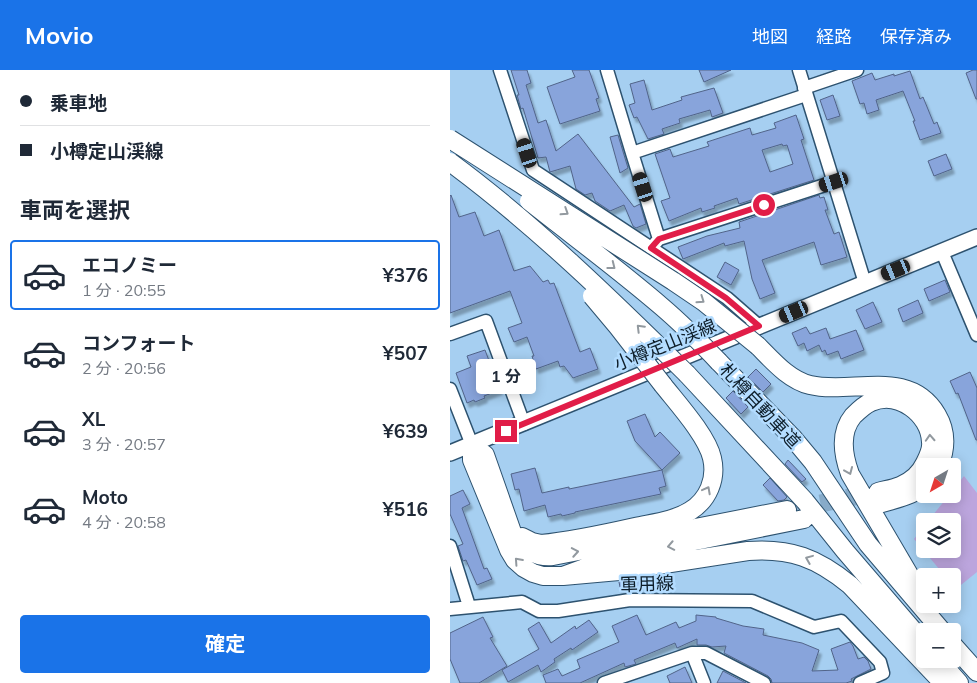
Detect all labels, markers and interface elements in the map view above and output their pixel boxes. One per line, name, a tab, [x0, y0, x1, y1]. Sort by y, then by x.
text: Movio	[25, 20, 93, 50]
text: 地図	[752, 25, 788, 48]
text: 経路	[816, 25, 852, 48]
text: 保存済み	[880, 25, 952, 48]
text: 乗車地	[50, 91, 107, 115]
car	[515, 136, 538, 170]
text: 小樽定山渓線	[50, 139, 164, 163]
car	[631, 170, 654, 204]
car	[817, 170, 850, 194]
route start	[753, 194, 775, 216]
text: 車両を選択	[20, 196, 130, 224]
one-way arrow	[559, 206, 569, 215]
icon: car	[22, 253, 67, 298]
text: エコノミー	[82, 253, 177, 277]
car	[879, 257, 912, 283]
one-way arrow	[606, 261, 615, 269]
text: ¥376	[382, 263, 428, 287]
text: 1 分 · 20:55	[82, 280, 166, 300]
one-way arrow	[695, 294, 705, 303]
car	[777, 299, 810, 325]
street label: 小樽定山渓線	[610, 314, 719, 375]
one-way arrow	[637, 325, 646, 334]
icon: car	[22, 331, 67, 376]
text: コンフォート	[82, 331, 195, 355]
text: ¥507	[382, 341, 428, 365]
text: 2 分 · 20:56	[82, 358, 166, 378]
callout: 1 分	[476, 358, 536, 394]
street label: 札樽自動車道	[715, 358, 806, 453]
text: 1 分	[491, 366, 521, 386]
text: XL	[82, 407, 105, 431]
icon: car	[22, 409, 67, 454]
text: ¥639	[382, 419, 428, 443]
route end	[495, 420, 517, 442]
text: 3 分 · 20:57	[82, 434, 166, 454]
one-way arrow	[925, 434, 936, 442]
north arrow	[916, 458, 961, 502]
map controls	[916, 458, 961, 668]
one-way arrow	[843, 466, 854, 475]
text: Moto	[82, 485, 128, 509]
icon: car	[22, 487, 67, 532]
one-way arrow	[701, 487, 711, 496]
text: ¥516	[382, 497, 428, 521]
text: 4 分 · 20:58	[82, 512, 166, 532]
button: layers	[916, 513, 961, 558]
one-way arrow	[666, 541, 675, 551]
one-way arrow	[570, 547, 579, 558]
one-way arrow	[805, 555, 814, 565]
one-way arrow	[514, 557, 523, 566]
button: +	[916, 568, 961, 613]
street label: 軍用線	[620, 571, 674, 596]
button: 確定	[20, 615, 430, 673]
button: −	[916, 623, 961, 668]

